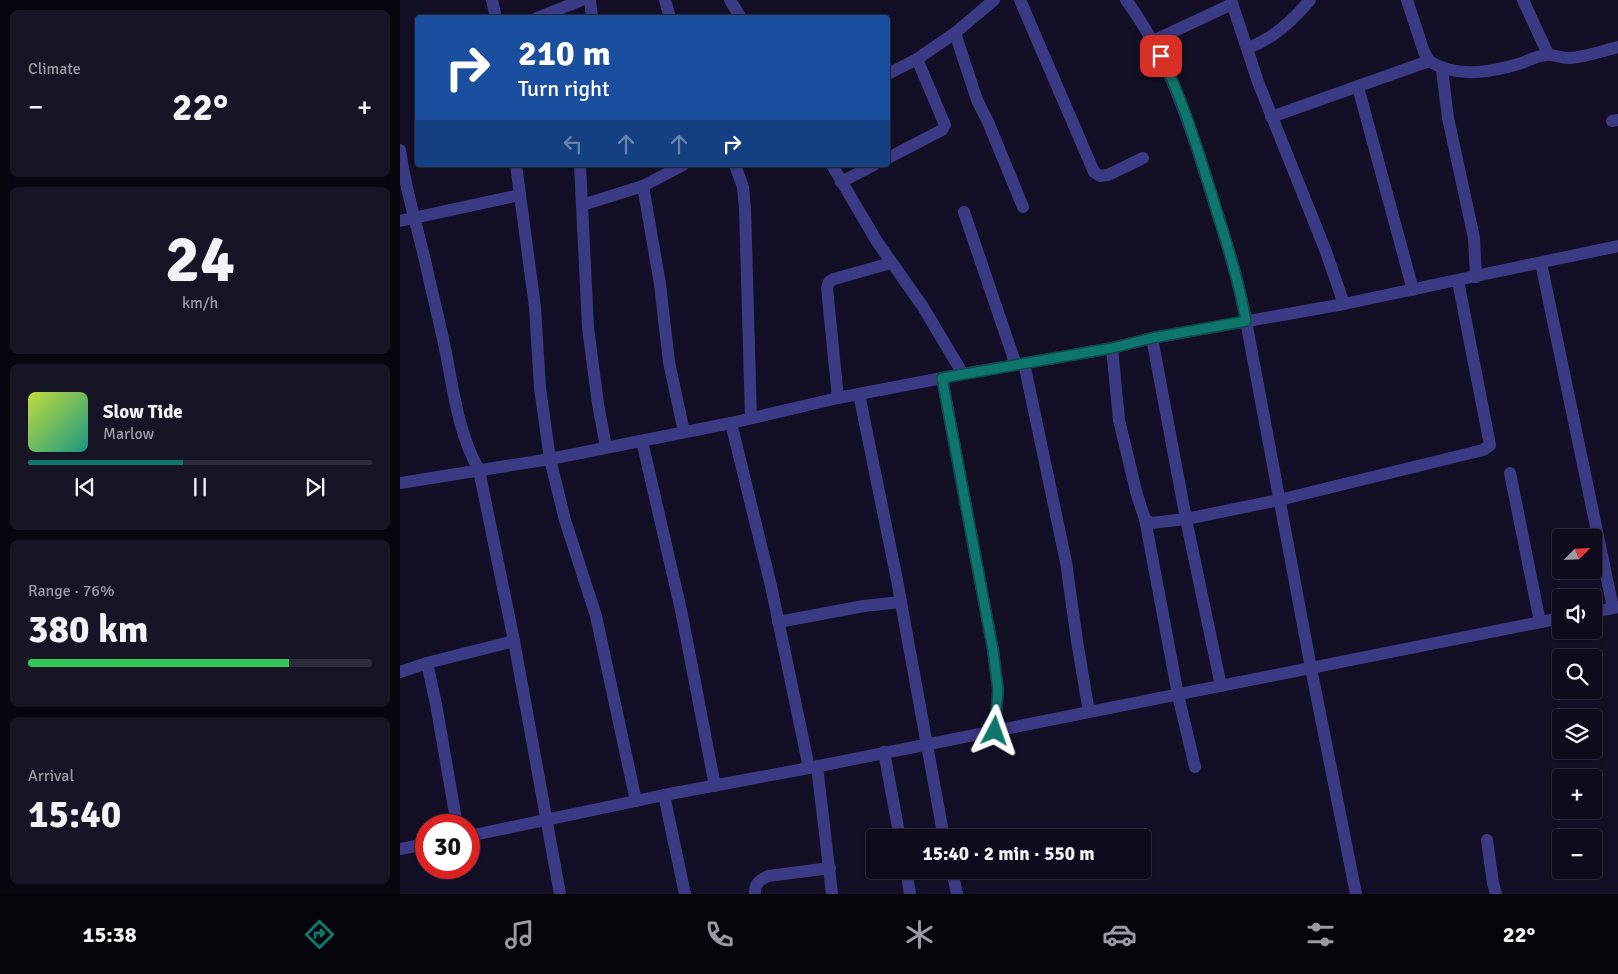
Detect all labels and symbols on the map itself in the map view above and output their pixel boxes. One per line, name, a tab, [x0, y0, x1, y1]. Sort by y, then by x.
pin	[1140, 35, 1182, 77]
north arrow	[1552, 529, 1602, 579]
position arrow	[968, 704, 1020, 756]
speed limit sign: 30	[415, 814, 480, 879]

